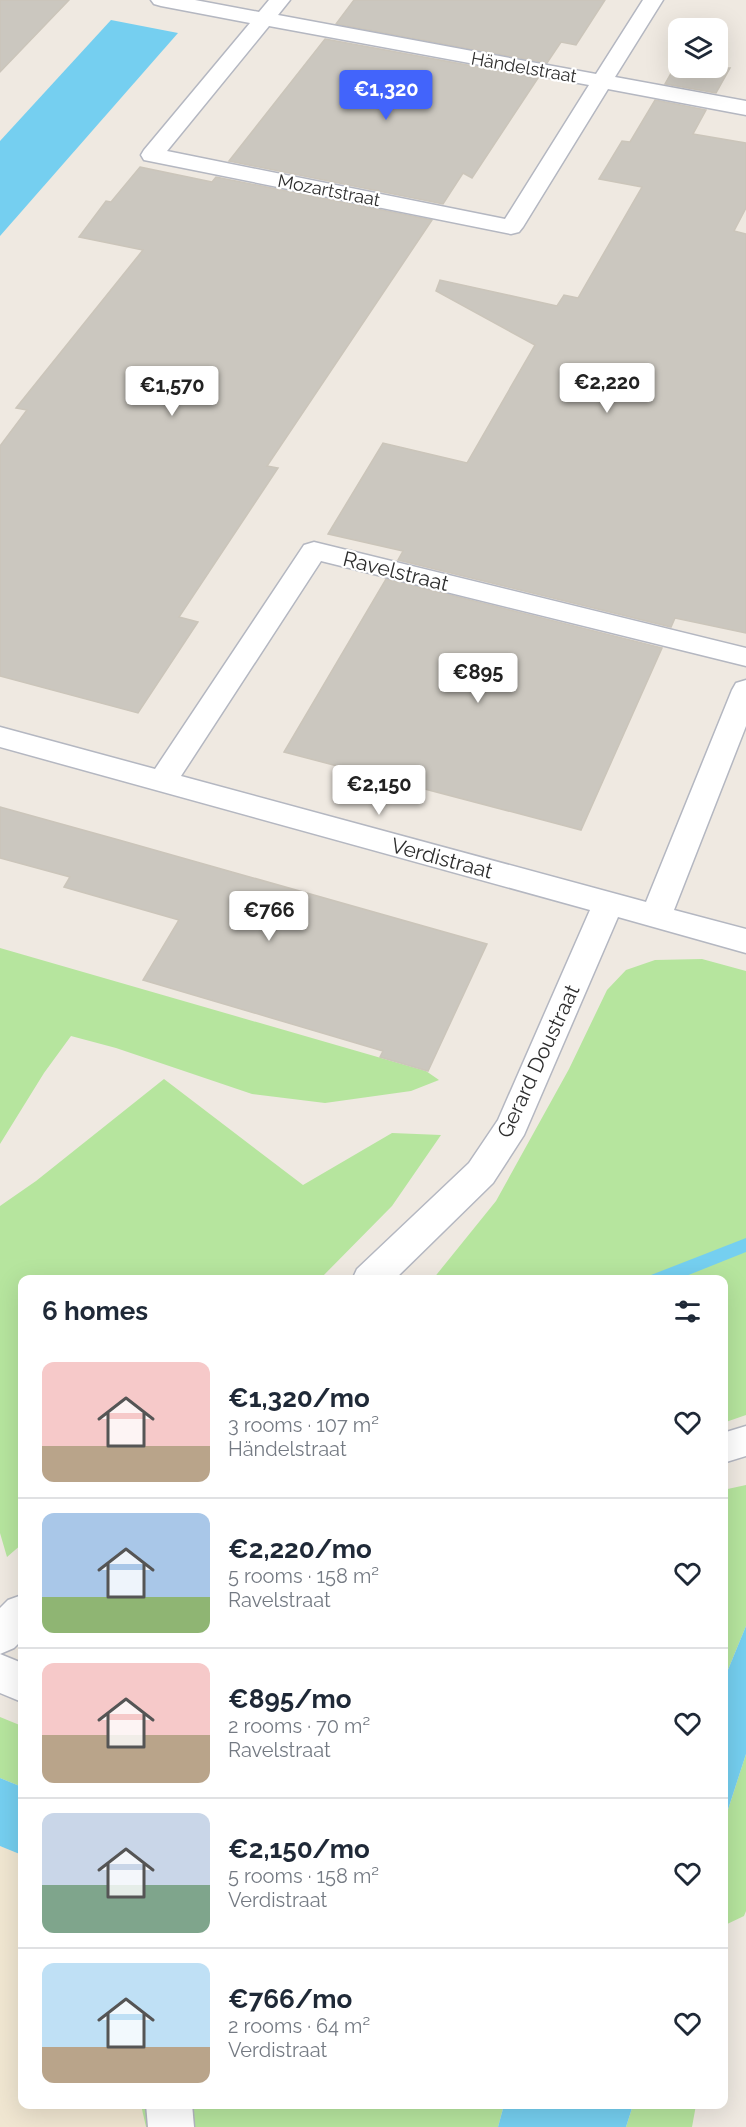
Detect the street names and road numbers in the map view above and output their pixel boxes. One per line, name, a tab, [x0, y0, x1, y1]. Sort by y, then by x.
street label: Händelstraat	[470, 47, 578, 87]
street label: Mozartstraat	[276, 170, 382, 210]
street label: Ravelstraat	[341, 546, 451, 596]
street label: Verdistraat	[388, 832, 496, 884]
street label: Gerard Doustraat	[492, 981, 584, 1141]

